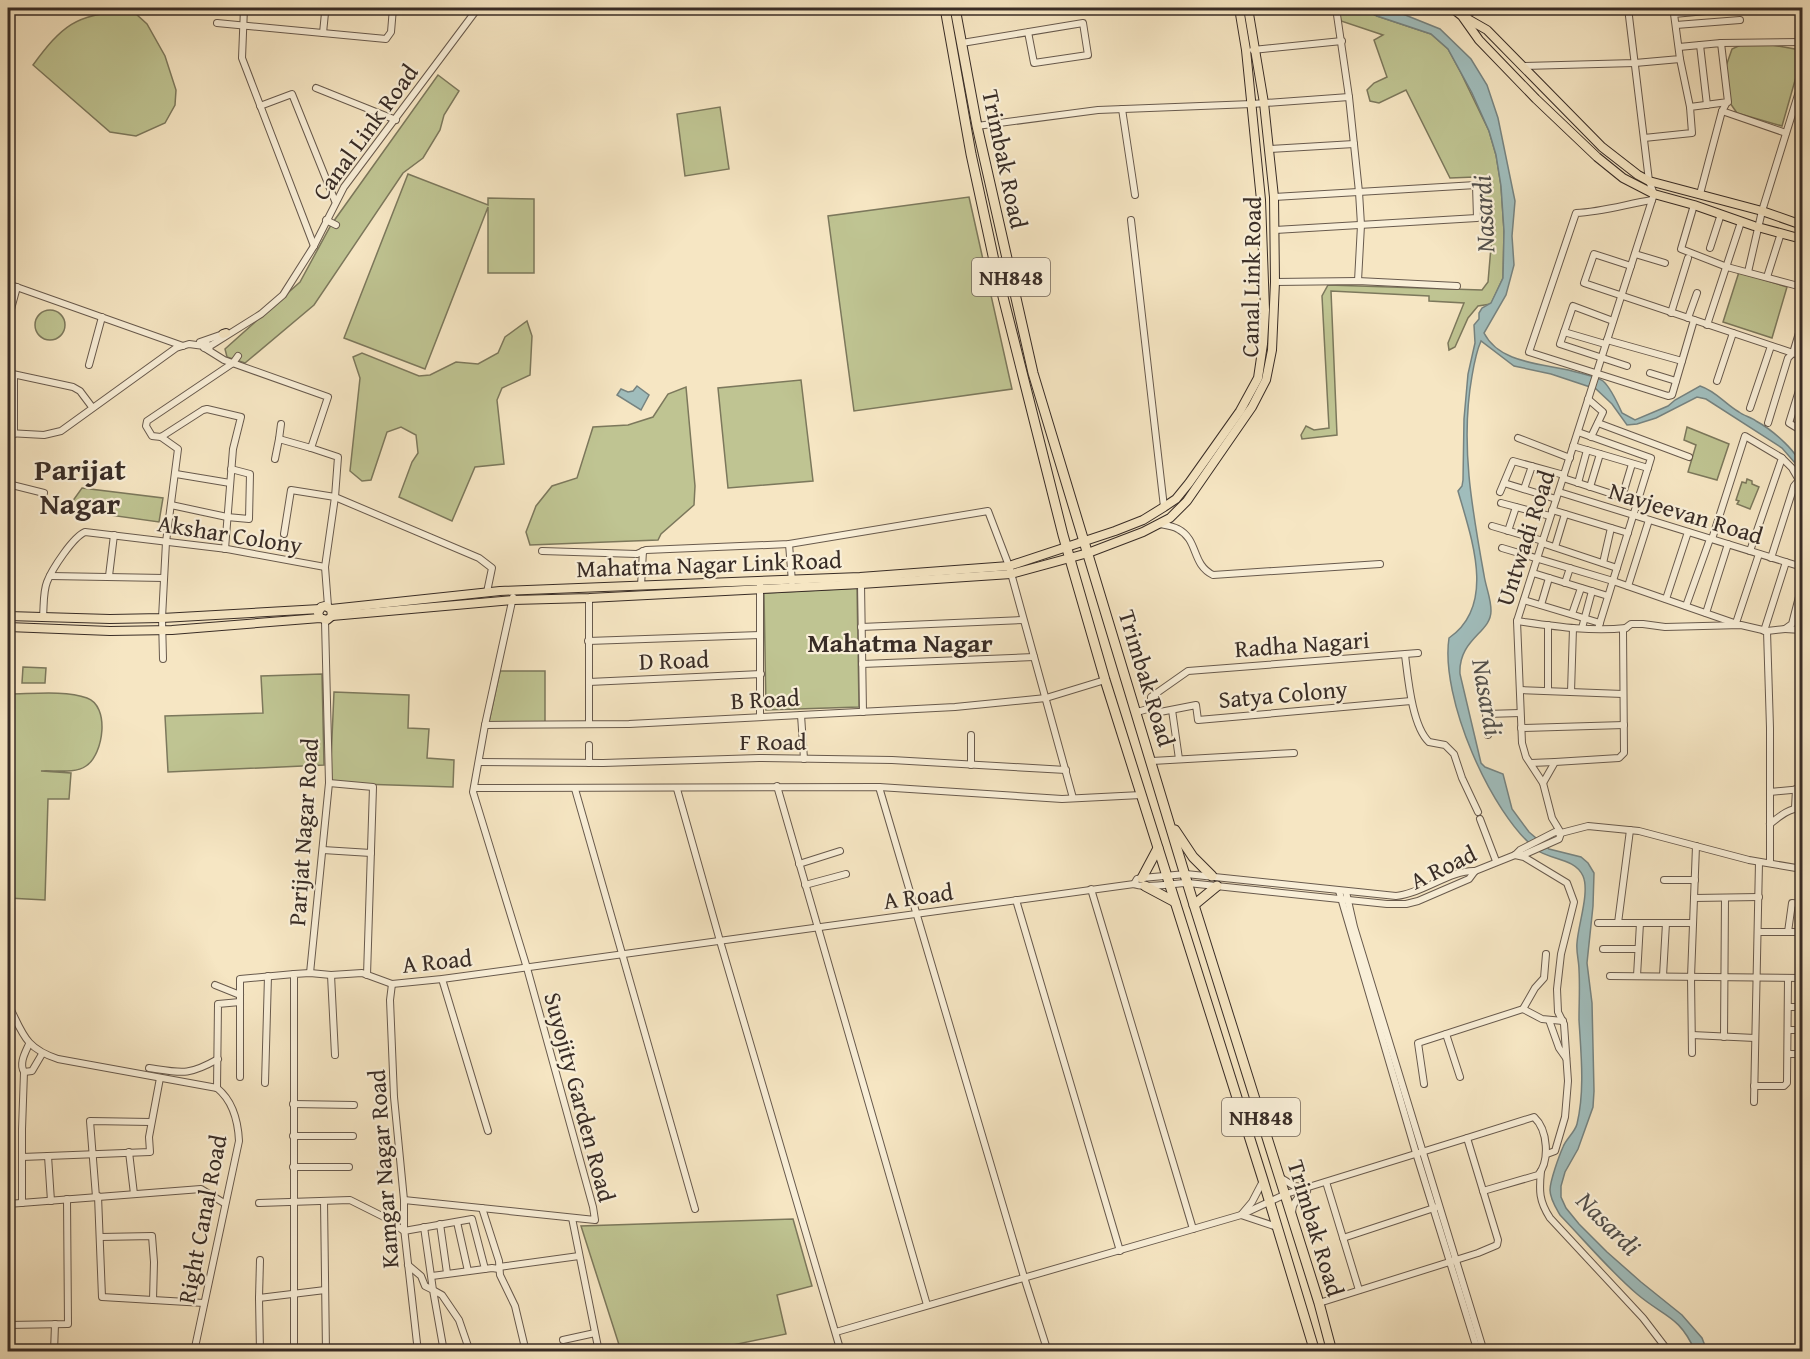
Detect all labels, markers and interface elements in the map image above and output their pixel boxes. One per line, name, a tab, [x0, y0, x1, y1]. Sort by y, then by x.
street label: Canal Link Road	[304, 57, 427, 207]
street label: Trimbak Road	[973, 86, 1037, 232]
water label: Nasardi	[1461, 174, 1505, 255]
street label: Canal Link Road	[1232, 196, 1270, 358]
road number: NH848	[972, 258, 1050, 296]
district label: Parijat Nagar	[34, 447, 126, 525]
street label: Untwadi Road	[1487, 465, 1563, 610]
street label: Navjeevan Road	[1605, 473, 1768, 553]
street label: Akshar Colony	[155, 505, 305, 563]
street label: Mahatma Nagar Link Road	[576, 542, 843, 586]
street label: Trimbak Road	[1110, 605, 1184, 751]
street label: Radha Nagari	[1233, 622, 1371, 666]
district label: Mahatma Nagar	[807, 623, 993, 662]
street label: D Road	[638, 641, 710, 679]
water label: Nasardi	[1462, 654, 1514, 739]
street label: Satya Colony	[1217, 671, 1349, 717]
street label: B Road	[730, 680, 801, 718]
street label: F Road	[739, 724, 807, 759]
street label: Parijat Nagar Road	[279, 737, 327, 927]
street label: A Road	[1404, 836, 1482, 898]
street label: A Road	[881, 874, 955, 918]
street label: A Road	[400, 940, 474, 982]
street label: Suyojity Garden Road	[535, 988, 625, 1206]
street label: Kamgar Nagar Road	[359, 1068, 407, 1270]
road number: NH848	[1222, 1098, 1300, 1136]
street label: Right Canal Road	[168, 1131, 236, 1306]
street label: Trimbak Road	[1279, 1155, 1353, 1301]
water label: Nasardi	[1567, 1181, 1650, 1264]

